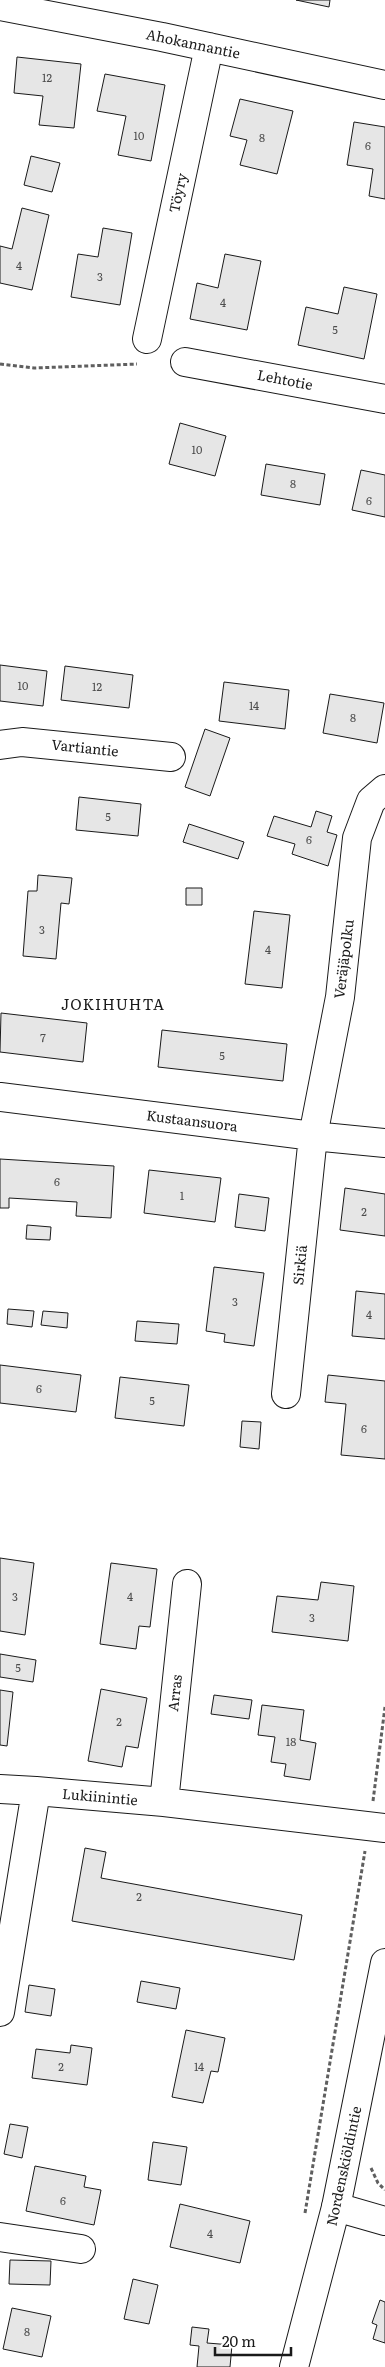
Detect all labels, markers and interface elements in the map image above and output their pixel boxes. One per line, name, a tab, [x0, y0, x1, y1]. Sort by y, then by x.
street label: Ahokannantie	[144, 23, 242, 63]
house number: 12	[42, 69, 52, 85]
house number: 10	[134, 127, 144, 143]
house number: 8	[259, 129, 265, 145]
house number: 6	[365, 137, 371, 153]
street label: Töyry	[163, 170, 191, 214]
house number: 4	[16, 257, 22, 273]
house number: 3	[97, 268, 103, 284]
house number: 4	[220, 294, 226, 310]
house number: 5	[332, 321, 338, 337]
street label: Lehtotie	[256, 364, 315, 394]
house number: 10	[192, 441, 202, 457]
house number: 8	[290, 475, 296, 491]
house number: 6	[366, 492, 372, 508]
house number: 10	[18, 677, 28, 693]
house number: 12	[92, 678, 102, 694]
house number: 14	[249, 697, 259, 713]
house number: 8	[350, 709, 356, 725]
street label: Vartiantie	[50, 734, 120, 760]
house number: 5	[105, 808, 111, 824]
house number: 6	[306, 831, 312, 847]
street label: Veräjäpolku	[328, 918, 358, 1000]
house number: 3	[39, 921, 45, 937]
house number: 4	[265, 941, 271, 957]
district label: JOKIHUHTA	[61, 992, 165, 1015]
house number: 7	[40, 1029, 46, 1045]
house number: 5	[219, 1047, 225, 1063]
street label: Kustaansuora	[145, 1104, 239, 1136]
house number: 6	[54, 1173, 60, 1189]
house number: 1	[180, 1187, 185, 1203]
house number: 2	[361, 1203, 367, 1219]
street label: Sirkiä	[287, 1243, 311, 1286]
house number: 3	[232, 1293, 238, 1309]
house number: 4	[366, 1306, 372, 1322]
house number: 6	[36, 1380, 42, 1396]
house number: 5	[149, 1392, 155, 1408]
house number: 6	[361, 1420, 367, 1436]
house number: 3	[12, 1588, 18, 1604]
house number: 4	[127, 1588, 133, 1604]
house number: 3	[309, 1609, 315, 1625]
house number: 5	[15, 1659, 21, 1675]
street label: Arras	[162, 1673, 186, 1712]
house number: 2	[116, 1713, 122, 1729]
house number: 18	[286, 1733, 296, 1749]
street label: Lukiinintie	[61, 1783, 139, 1809]
house number: 2	[136, 1888, 142, 1904]
house number: 2	[58, 2058, 64, 2074]
house number: 14	[194, 2058, 204, 2074]
street label: Nordenskiöldintie	[321, 2104, 365, 2228]
house number: 6	[60, 2192, 66, 2208]
house number: 4	[207, 2225, 213, 2241]
house number: 8	[24, 2323, 30, 2339]
scale bar	[215, 2324, 291, 2356]
text: 20 m	[222, 2329, 256, 2352]

